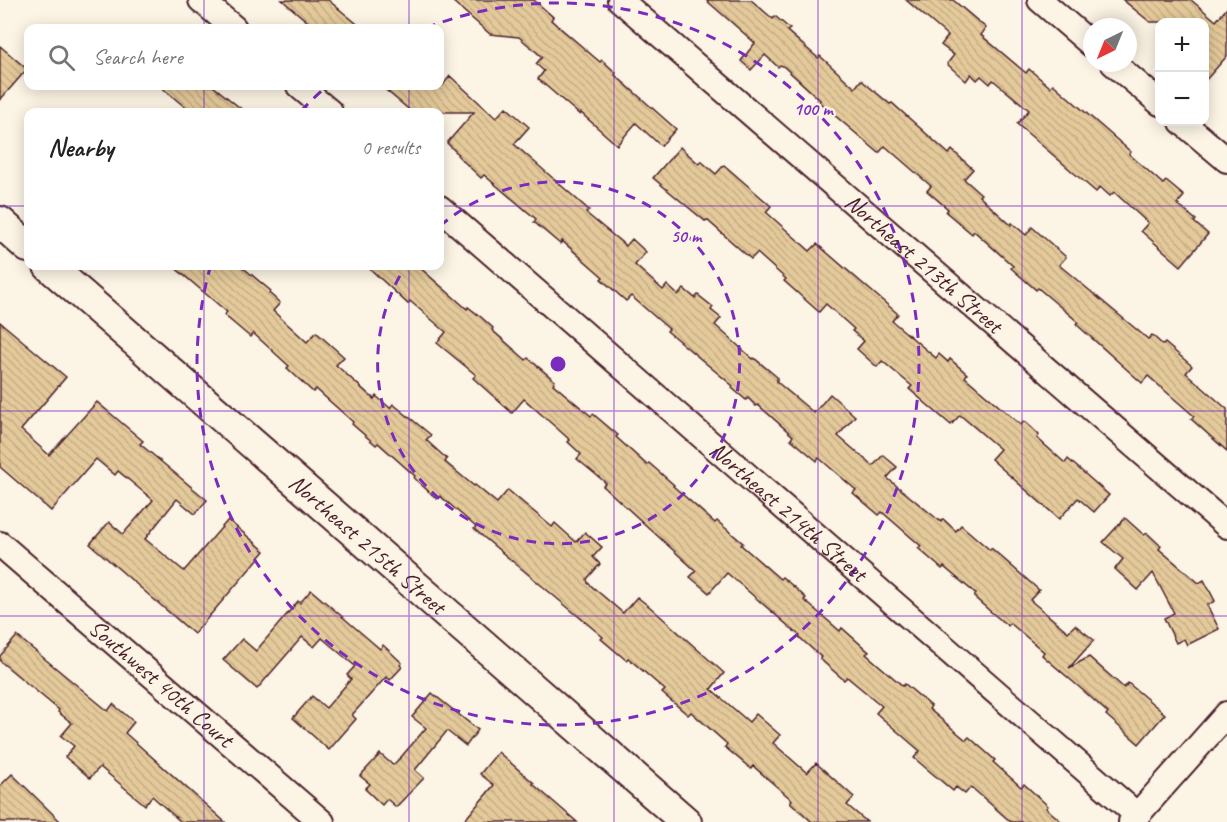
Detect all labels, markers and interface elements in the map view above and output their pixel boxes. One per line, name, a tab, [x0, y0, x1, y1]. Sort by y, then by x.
north arrow	[1083, 18, 1137, 72]
map controls	[1155, 18, 1209, 126]
button: +	[1155, 18, 1209, 72]
search box	[24, 24, 444, 90]
icon: search	[45, 41, 78, 74]
text: Search here	[93, 43, 183, 71]
button: −	[1155, 72, 1209, 126]
text: 100 m	[794, 98, 834, 120]
text: Nearby	[48, 131, 113, 164]
text: 0 results	[361, 135, 420, 160]
street label: Northeast 213th Street	[839, 187, 1010, 341]
text: 50 m	[671, 225, 703, 247]
centre of rings	[548, 354, 568, 374]
street label: Northeast 214th Street	[704, 435, 875, 589]
street label: Northeast 215th Street	[283, 467, 454, 622]
street label: Southwest 40th Court	[83, 613, 241, 755]

